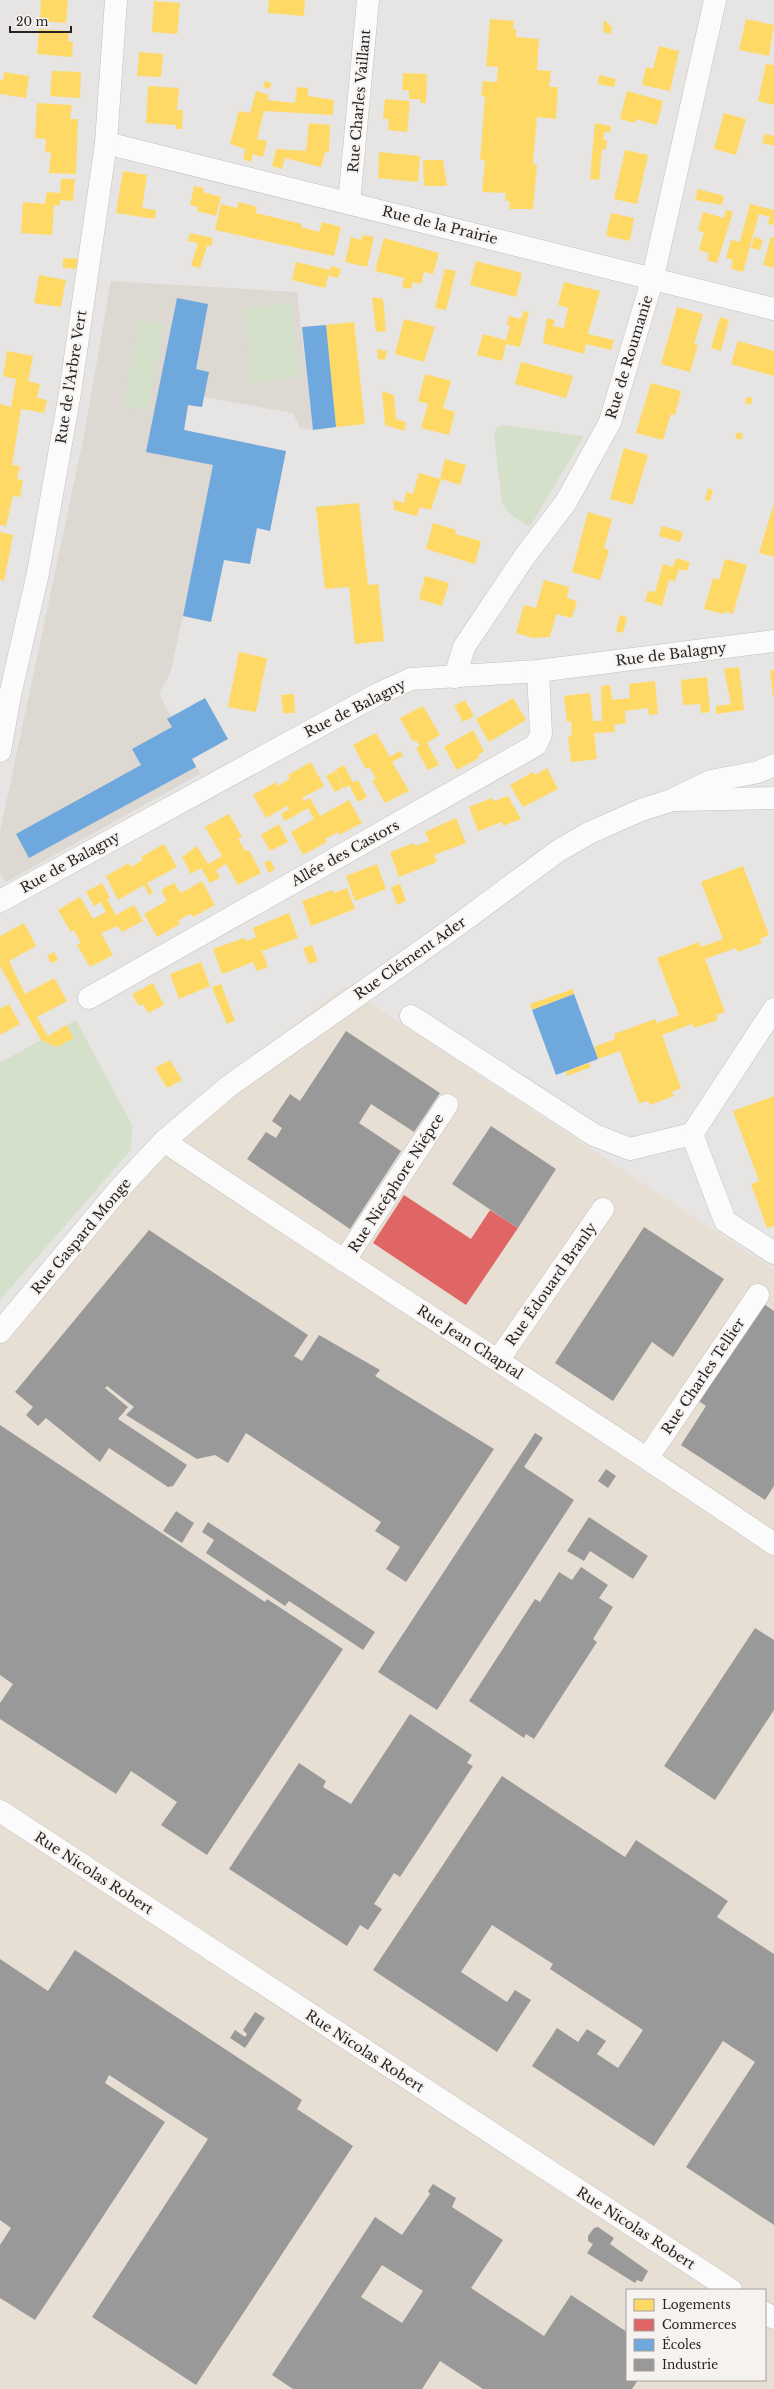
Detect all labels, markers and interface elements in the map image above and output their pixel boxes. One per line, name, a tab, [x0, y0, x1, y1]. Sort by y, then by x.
scale bar	[10, 8, 71, 34]
text: 20 m	[16, 14, 48, 29]
street label: Rue Charles Vaillant	[344, 28, 374, 174]
street label: Rue de la Prairie	[380, 202, 500, 248]
street label: Rue de Roumanie	[602, 293, 656, 421]
street label: Rue de l'Arbre Vert	[52, 308, 91, 445]
street label: Rue de Balagny	[615, 638, 727, 670]
street label: Rue de Balagny	[301, 675, 409, 741]
street label: Allée des Castors	[287, 816, 402, 891]
street label: Rue de Balagny	[17, 827, 123, 897]
street label: Rue Clément Ader	[351, 912, 470, 1003]
street label: Rue Nicéphore Niépce	[344, 1110, 448, 1256]
street label: Rue Gaspard Monge	[27, 1174, 135, 1298]
street label: Rue Édouard Branly	[502, 1219, 600, 1349]
street label: Rue Jean Chaptal	[414, 1301, 527, 1383]
street label: Rue Charles Tellier	[657, 1314, 749, 1438]
street label: Rue Nicolas Robert	[31, 1828, 157, 1919]
street label: Rue Nicolas Robert	[302, 2006, 428, 2097]
street label: Rue Nicolas Robert	[573, 2183, 699, 2274]
legend	[626, 2289, 766, 2381]
text: Logements	[662, 2297, 731, 2312]
text: Commerces	[662, 2317, 736, 2332]
text: Écoles	[662, 2336, 701, 2352]
text: Industrie	[662, 2357, 718, 2372]

